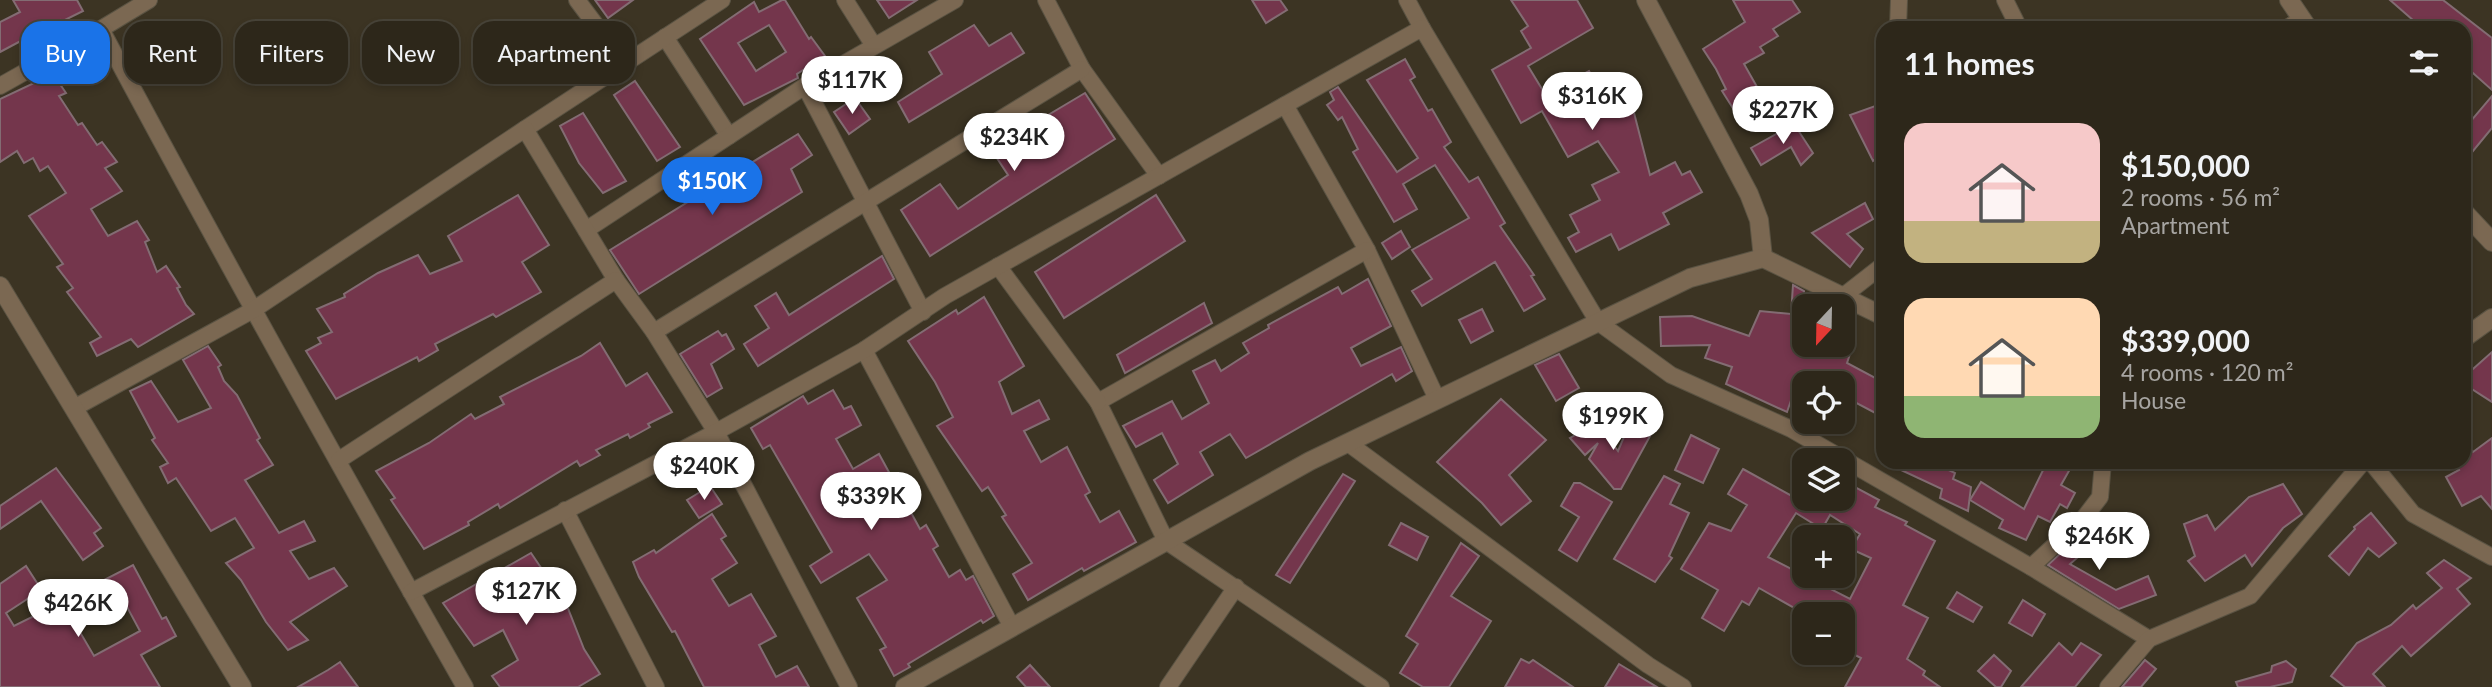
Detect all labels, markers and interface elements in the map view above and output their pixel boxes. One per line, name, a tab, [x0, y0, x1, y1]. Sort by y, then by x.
chip: Buy	[21, 21, 110, 84]
chip: Rent	[124, 21, 221, 84]
chip: Filters	[235, 21, 348, 84]
chip: New	[362, 21, 459, 84]
chip: Apartment	[473, 21, 635, 84]
icon: filters	[2405, 44, 2443, 82]
text: 11 homes	[1904, 45, 2035, 81]
pin: $117K	[803, 57, 901, 116]
text: $117K	[817, 65, 887, 93]
pin: $316K	[1543, 72, 1641, 132]
text: $316K	[1557, 81, 1627, 109]
pin: $227K	[1734, 86, 1832, 146]
text: $227K	[1748, 95, 1818, 123]
pin: $234K	[965, 114, 1063, 173]
text: $234K	[979, 122, 1049, 150]
text: $150,000	[2121, 147, 2250, 183]
icon: home	[1960, 151, 2044, 235]
pin: $150K	[663, 158, 761, 217]
text: $150K	[677, 166, 747, 194]
text: 2 rooms · 56 m²	[2121, 183, 2280, 211]
text: Apartment	[2121, 211, 2229, 239]
north arrow	[1792, 294, 1855, 357]
map controls	[1792, 294, 1855, 665]
text: $339,000	[2121, 322, 2250, 358]
icon: home	[1960, 326, 2044, 410]
text: 4 rooms · 120 m²	[2121, 358, 2293, 386]
button: locate	[1792, 371, 1855, 434]
text: House	[2121, 386, 2186, 414]
pin: $199K	[1564, 392, 1662, 452]
text: $199K	[1578, 401, 1648, 429]
pin: $240K	[655, 442, 753, 502]
button: layers	[1792, 448, 1855, 511]
text: $240K	[669, 451, 739, 479]
pin: $339K	[822, 472, 920, 532]
text: $339K	[836, 481, 906, 509]
pin: $246K	[2050, 512, 2148, 572]
text: $246K	[2064, 521, 2134, 549]
button: +	[1792, 525, 1855, 588]
pin: $127K	[477, 568, 575, 627]
text: $127K	[491, 576, 561, 604]
pin: $426K	[29, 580, 127, 639]
text: $426K	[43, 588, 113, 616]
button: −	[1792, 602, 1855, 665]

